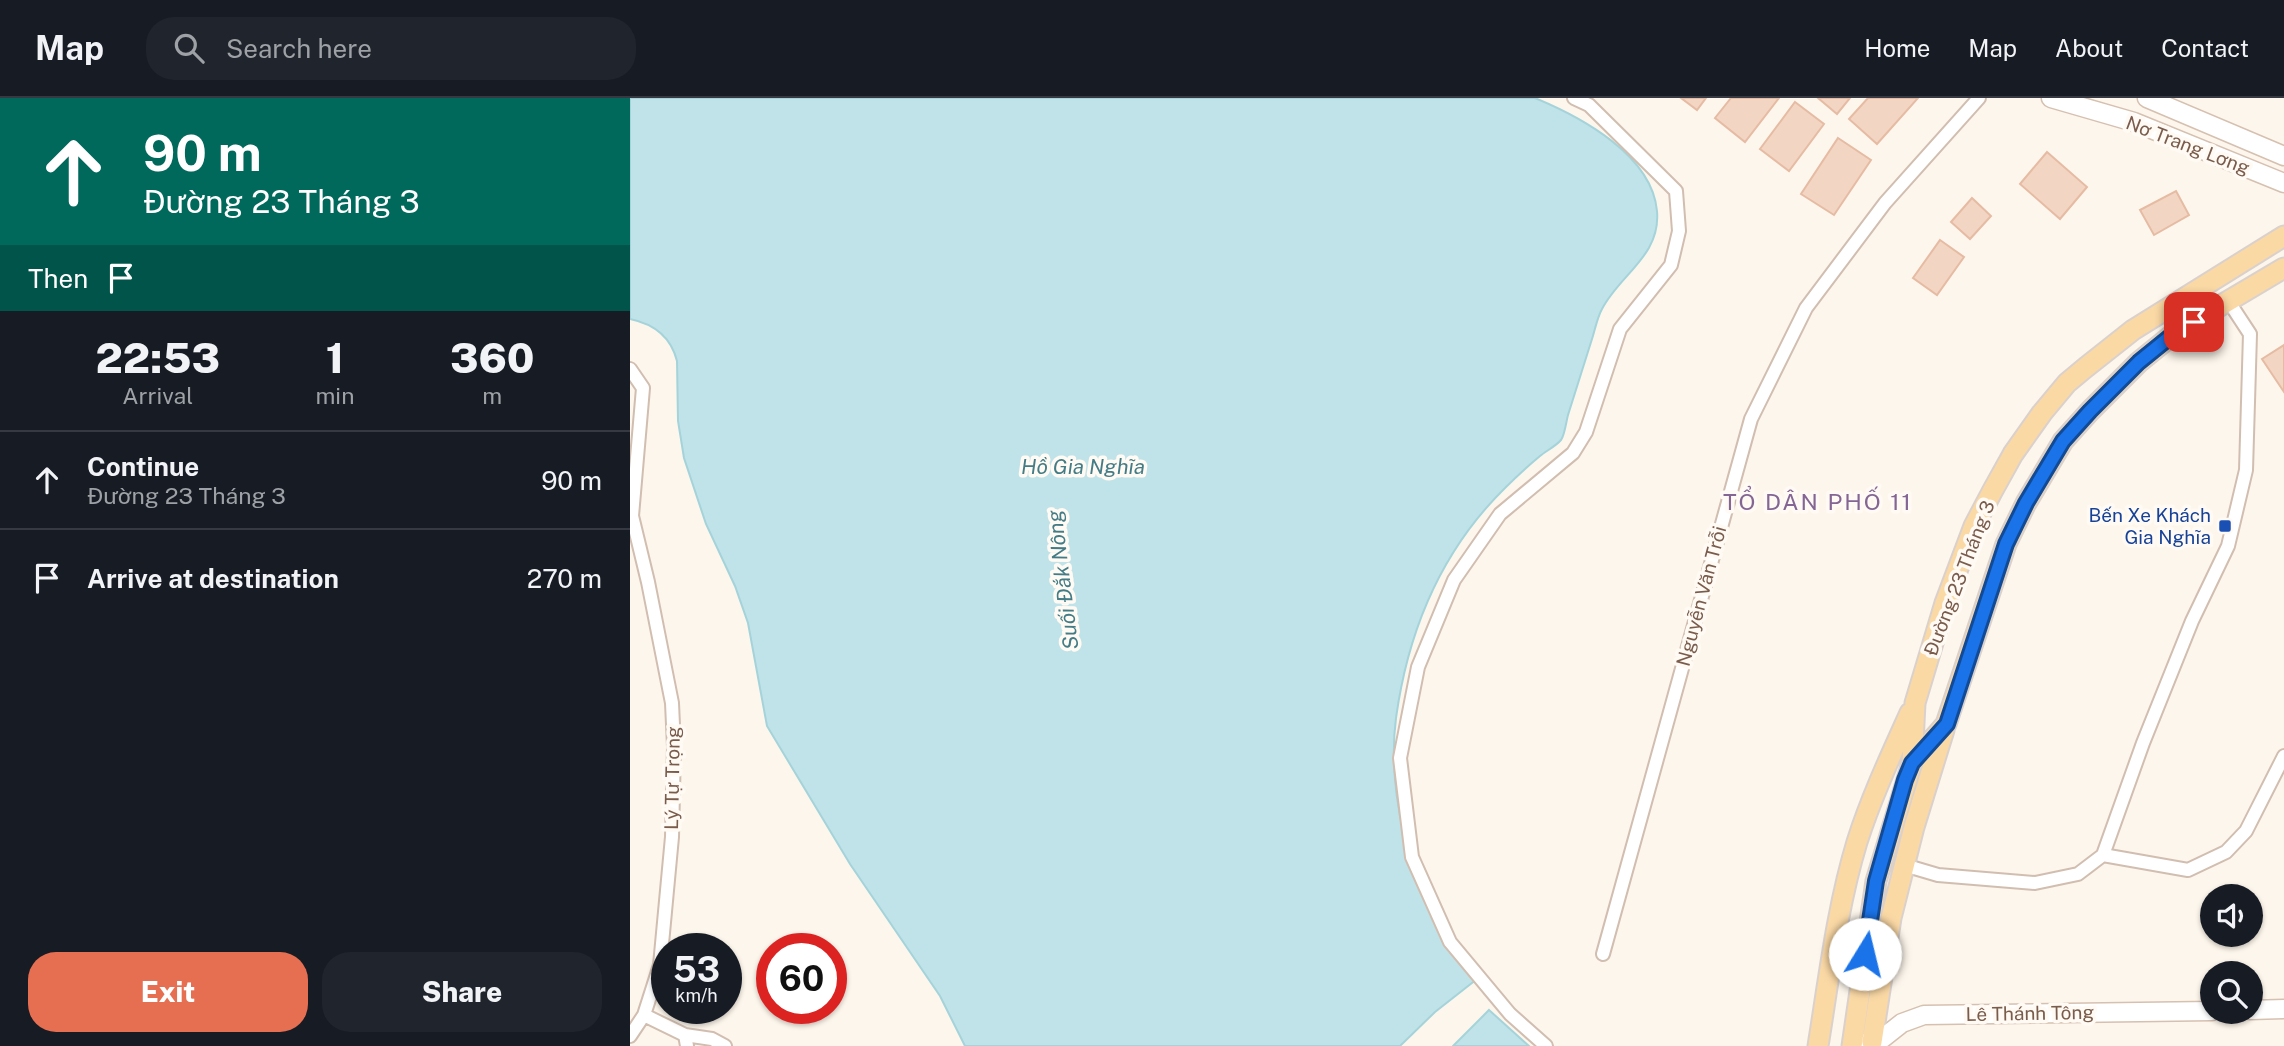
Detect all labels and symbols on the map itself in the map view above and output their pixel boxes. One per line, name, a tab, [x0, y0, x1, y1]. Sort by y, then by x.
street label: Nơ Trang Lơng	[2123, 111, 2253, 179]
pin	[2164, 292, 2224, 352]
water label: Hồ Gia Nghĩa	[1021, 454, 1145, 479]
district label: TỔ DÂN PHỐ 11	[1723, 485, 1913, 515]
street label: Đường 23 Tháng 3	[1919, 497, 1999, 659]
place label: Bến Xe Khách Gia Nghĩa	[2088, 504, 2211, 548]
water label: Suối Đắk Nông	[1041, 508, 1083, 651]
marker: Bến Xe Khách Gia Nghĩa	[2217, 518, 2233, 534]
street label: Nguyễn Văn Trỗi	[1672, 524, 1730, 668]
street label: Lý Tự Trọng	[660, 726, 684, 830]
position arrow	[1828, 917, 1902, 991]
speed limit sign: 60	[756, 933, 847, 1024]
street label: Lê Thánh Tông	[1966, 1001, 2095, 1025]

